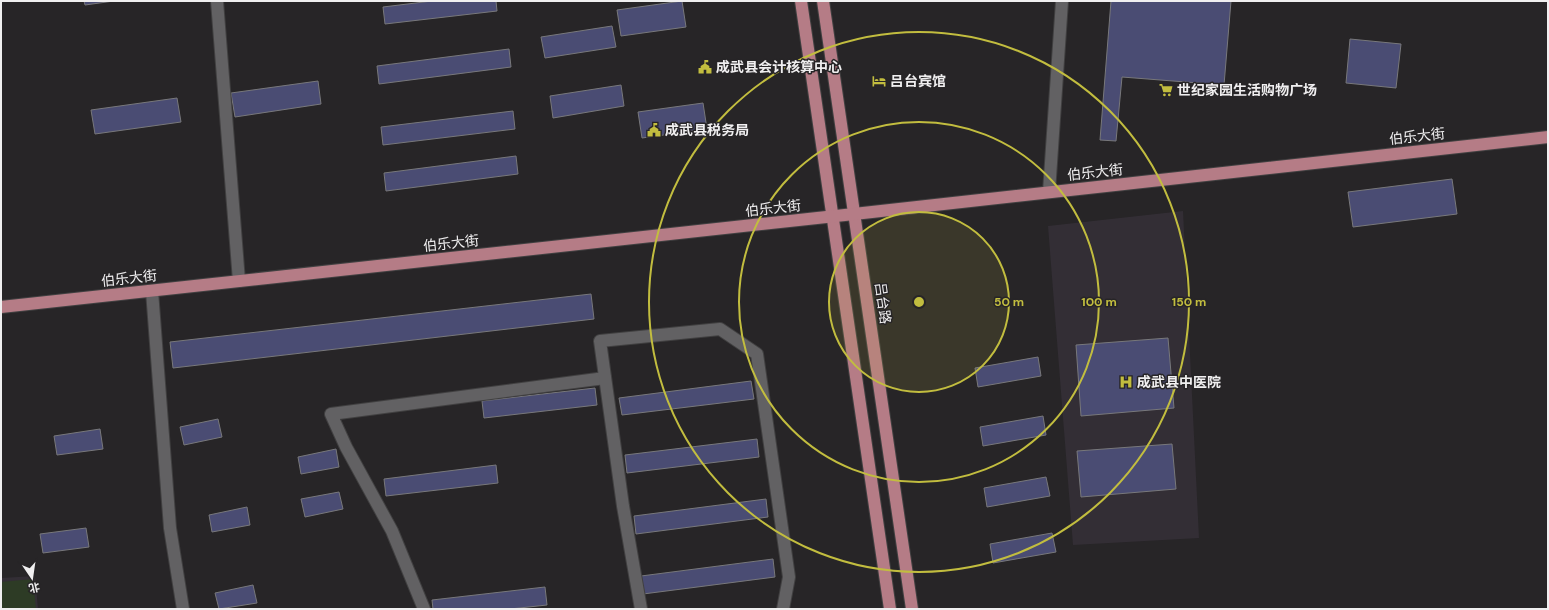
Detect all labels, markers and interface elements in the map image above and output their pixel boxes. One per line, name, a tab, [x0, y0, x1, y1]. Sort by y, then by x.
place label: 成武县会计核算中心	[716, 58, 842, 76]
public building icon: 成武县会计核算中心	[697, 59, 713, 75]
place label: 吕台宾馆	[890, 72, 946, 90]
hotel icon: 吕台宾馆	[871, 73, 887, 89]
place label: 世纪家园生活购物广场	[1177, 81, 1317, 99]
supermarket icon: 世纪家园生活购物广场	[1158, 82, 1174, 98]
place label: 成武县税务局	[665, 121, 749, 139]
public building icon: 成武县税务局	[646, 122, 662, 138]
street label: 伯乐大街	[1388, 124, 1446, 148]
street label: 伯乐大街	[1066, 160, 1124, 184]
street label: 伯乐大街	[744, 196, 802, 220]
street label: 伯乐大街	[422, 231, 480, 255]
street label: 伯乐大街	[100, 266, 158, 290]
street label: 吕台路	[871, 281, 895, 325]
text: 50 m	[994, 294, 1024, 310]
text: 100 m	[1081, 294, 1117, 310]
text: 150 m	[1172, 294, 1206, 310]
centre of rings	[912, 295, 926, 309]
place label: 成武县中医院	[1137, 373, 1221, 391]
hospital icon: 成武县中医院	[1118, 374, 1134, 390]
north arrow	[12, 558, 52, 598]
text: 北	[27, 580, 41, 596]

